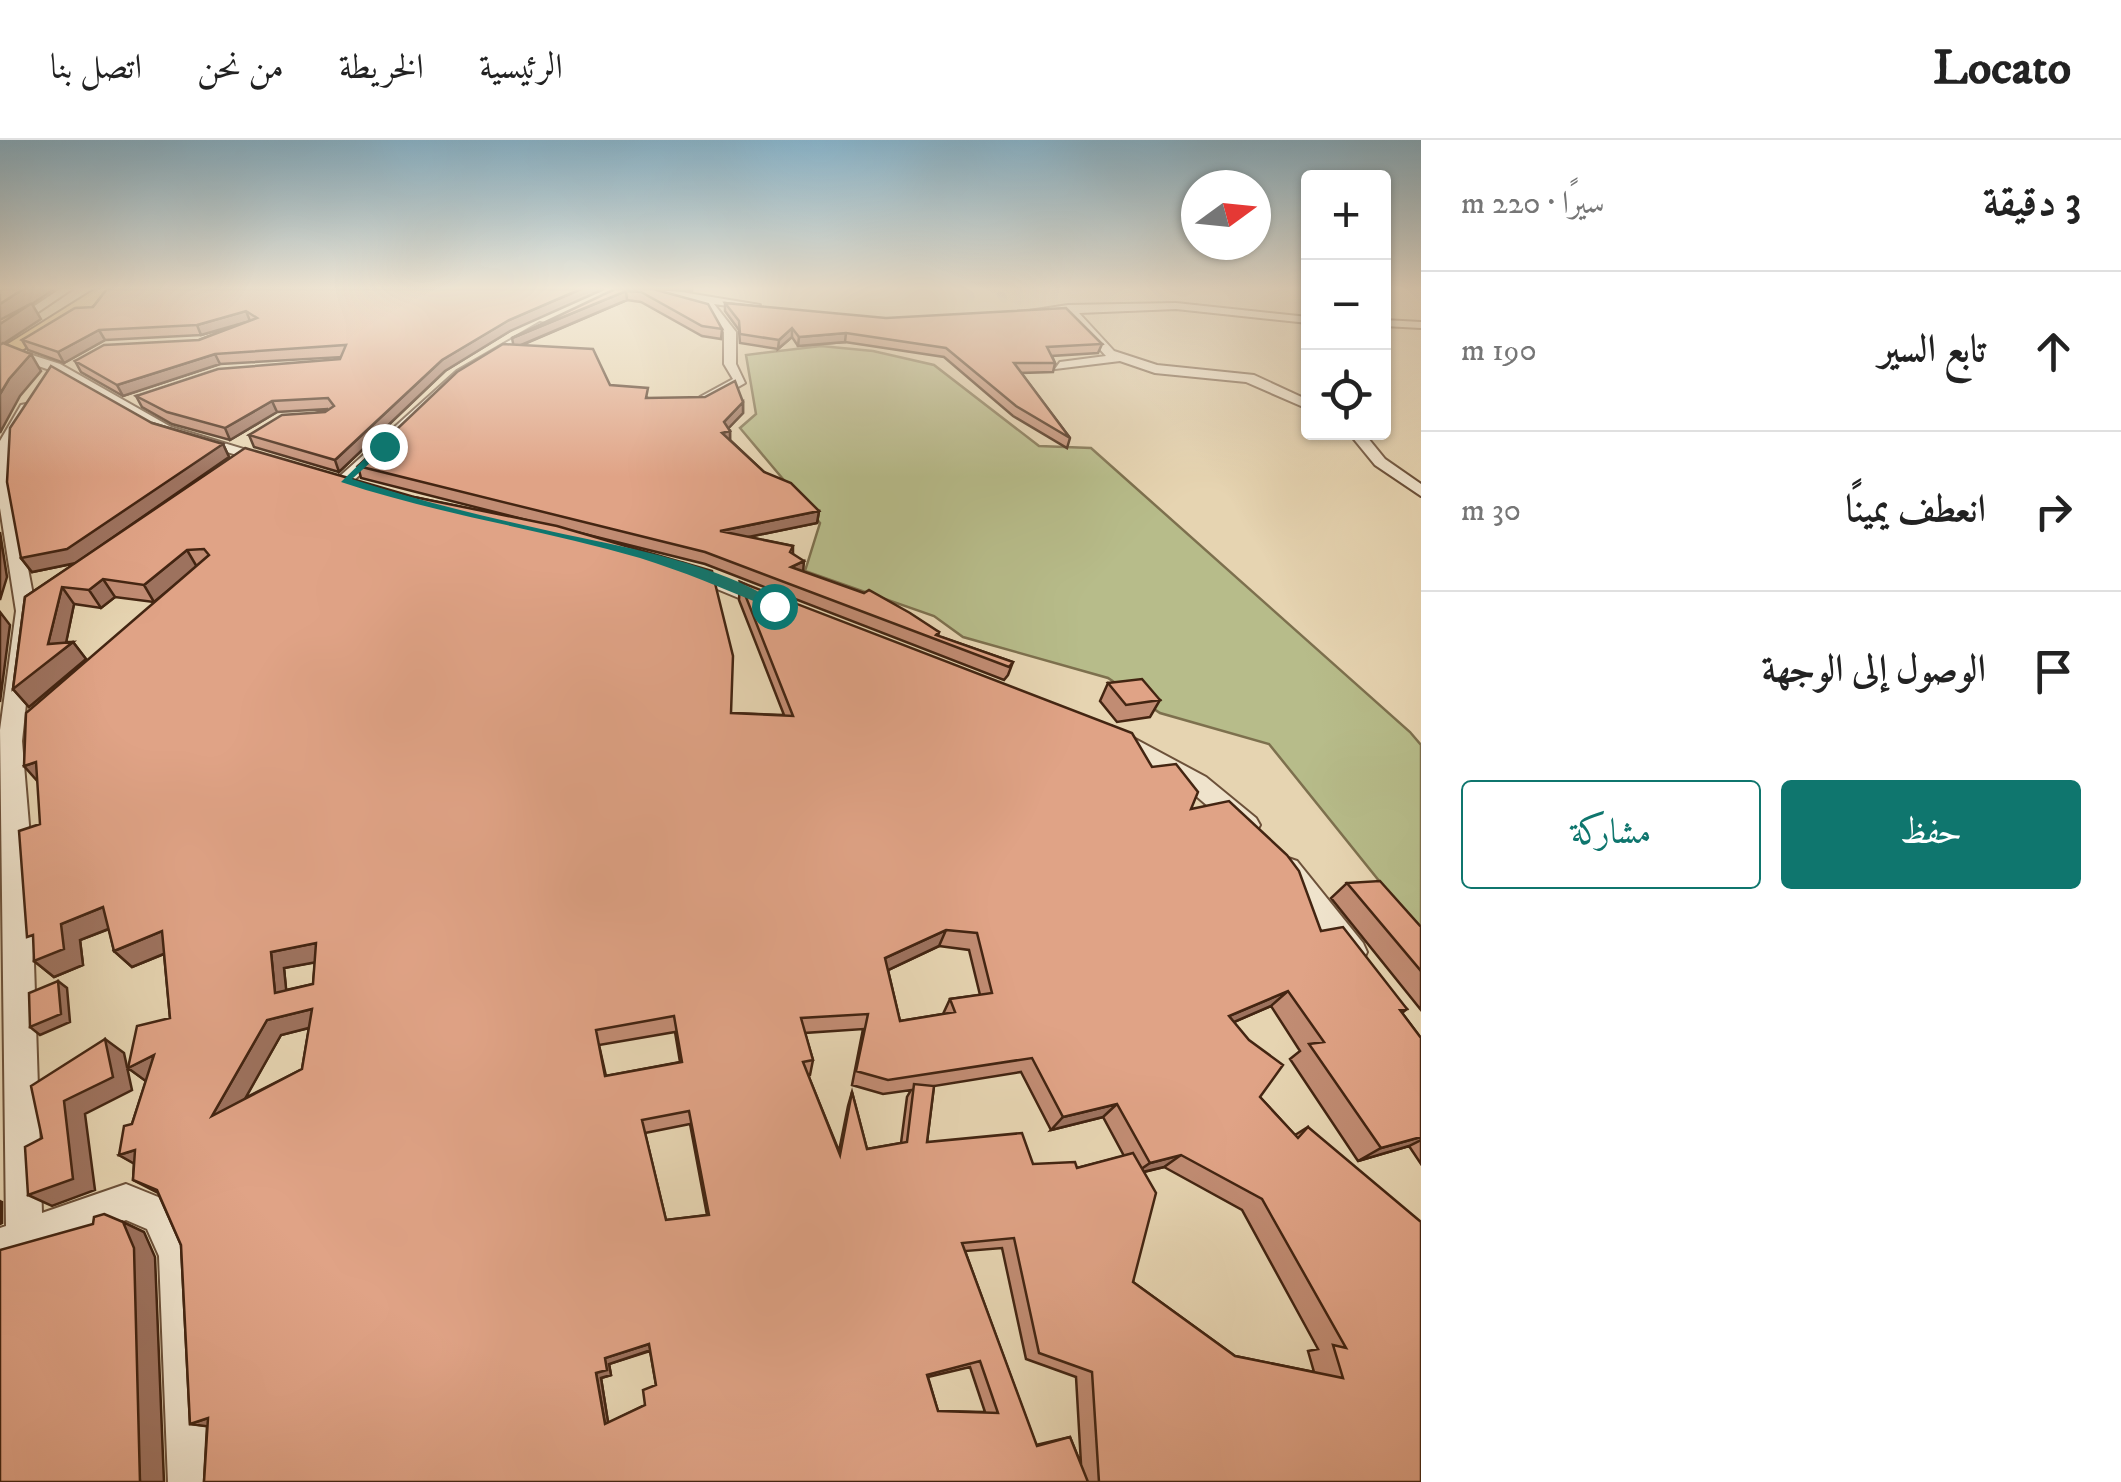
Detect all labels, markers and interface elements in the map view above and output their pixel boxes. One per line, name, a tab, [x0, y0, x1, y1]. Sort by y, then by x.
text: Locato	[1933, 39, 2071, 99]
text: اتصل بنا	[50, 46, 142, 90]
text: من نحن	[197, 46, 284, 90]
text: الخريطة	[339, 46, 424, 90]
text: الرئيسية	[479, 46, 563, 90]
north arrow	[1181, 170, 1271, 260]
map controls	[1301, 170, 1391, 440]
button: +	[1301, 170, 1391, 260]
text: 3 دقيقة	[1983, 177, 2081, 229]
text: سيرًا · 220 m	[1461, 184, 1605, 224]
button: −	[1301, 260, 1391, 350]
icon: ahead	[2026, 324, 2081, 379]
text: تابع السير	[1879, 326, 1986, 374]
text: 190 m	[1461, 331, 1537, 371]
button: locate	[1301, 350, 1391, 440]
route end	[362, 424, 408, 470]
icon: right	[2026, 484, 2081, 539]
text: انعطف يمينًا	[1845, 486, 1986, 534]
text: 30 m	[1461, 491, 1521, 531]
route start	[752, 584, 798, 630]
icon: arrive	[2026, 644, 2081, 699]
text: الوصول إلى الوجهة	[1762, 646, 1986, 694]
button: مشاركة	[1461, 780, 1761, 889]
button: حفظ	[1781, 780, 2081, 889]

